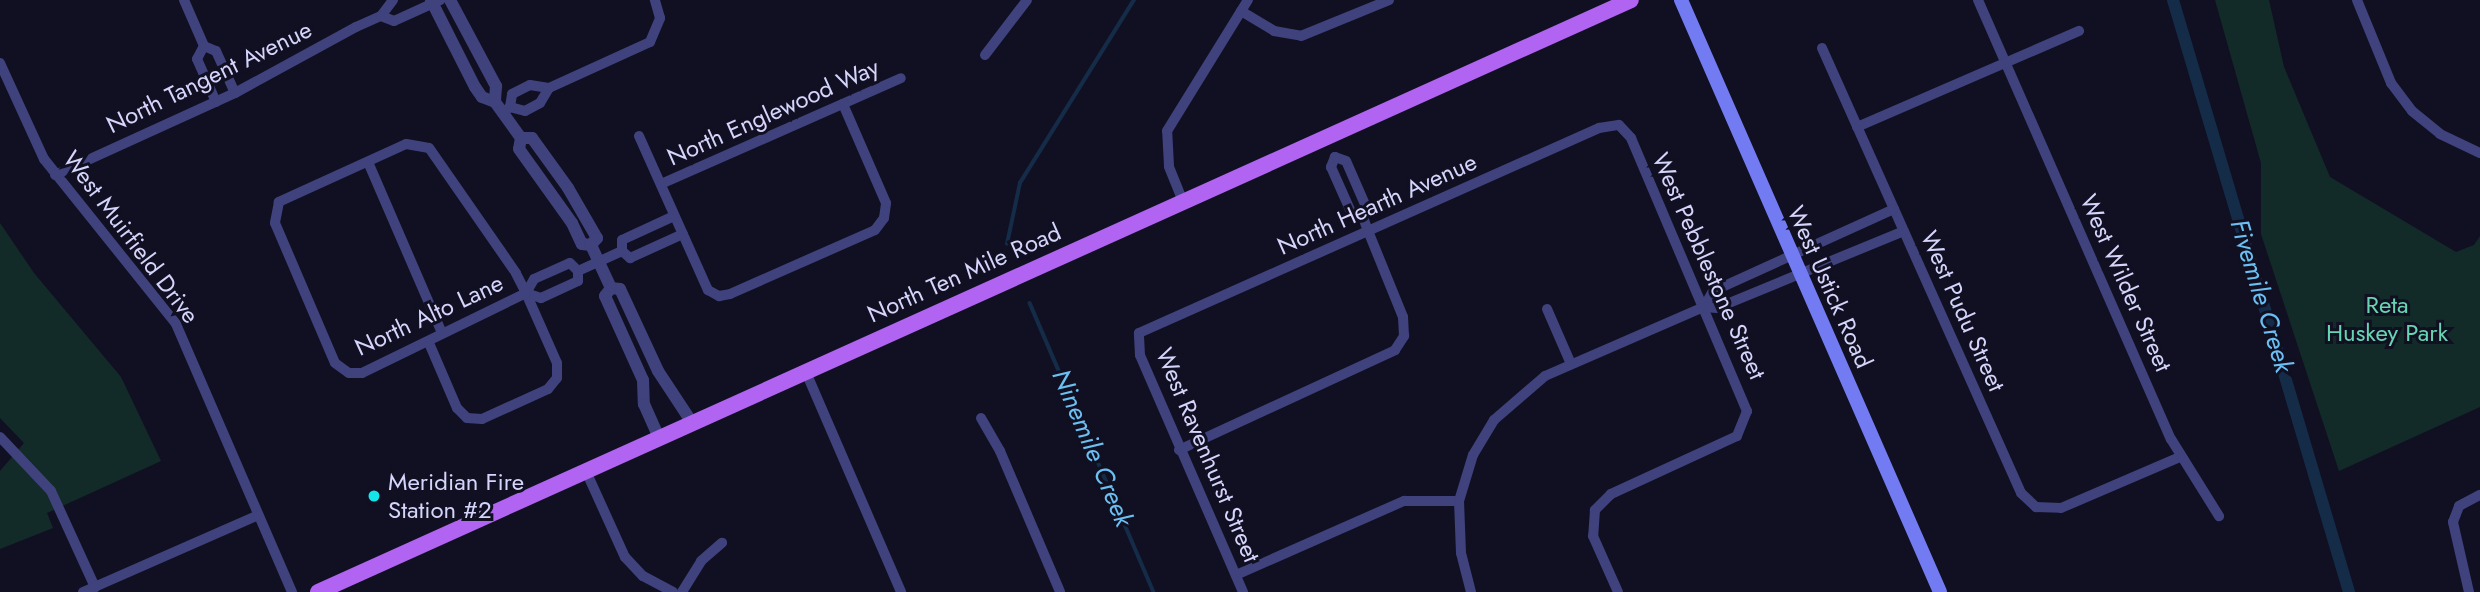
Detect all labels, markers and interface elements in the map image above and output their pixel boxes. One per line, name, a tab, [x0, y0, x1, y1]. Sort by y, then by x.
street label: North Tangent Avenue	[102, 15, 316, 139]
street label: North Englewood Way	[663, 52, 883, 172]
street label: West Muirfield Drive	[57, 145, 205, 329]
street label: North Hearth Avenue	[1273, 147, 1481, 261]
street label: West Pebblestone Street	[1646, 148, 1772, 384]
street label: West Wilder Street	[2074, 190, 2178, 376]
street label: West Ustick Road	[1781, 201, 1879, 373]
water label: Fivemile Creek	[2223, 216, 2299, 376]
street label: North Ten Mile Road	[863, 217, 1065, 329]
street label: West Pudu Street	[1915, 226, 2011, 396]
street label: North Alto Lane	[350, 268, 508, 362]
park label: Reta Huskey Park	[2326, 291, 2448, 347]
street label: West Ravenhurst Street	[1150, 343, 1266, 567]
water label: Ninemile Creek	[1045, 365, 1139, 531]
place label: Meridian Fire Station #2	[388, 468, 524, 524]
marker: Meridian Fire Station #2	[366, 488, 382, 504]

